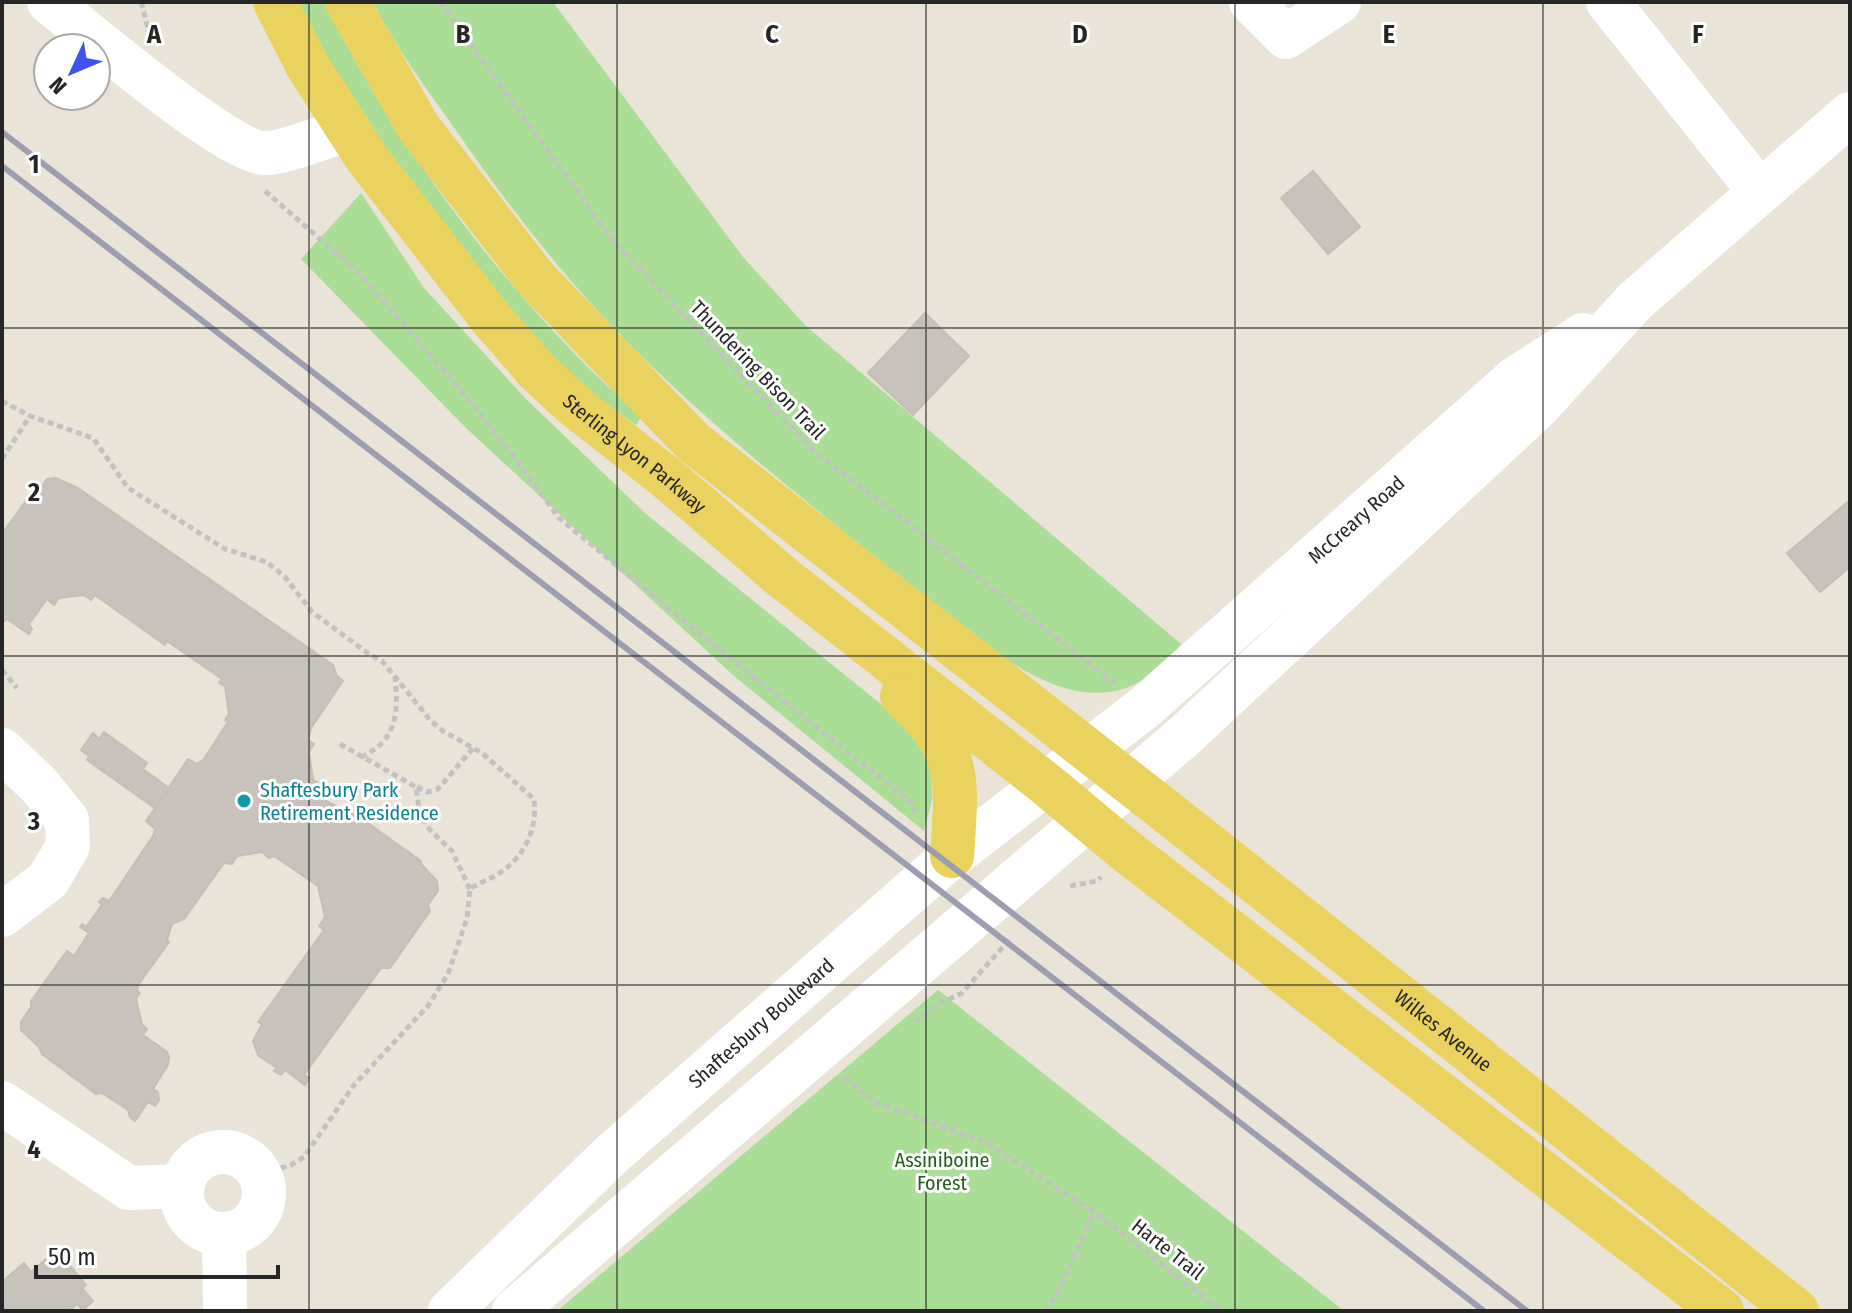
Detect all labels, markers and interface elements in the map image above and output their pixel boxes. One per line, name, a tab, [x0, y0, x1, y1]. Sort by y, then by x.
text: A	[146, 19, 162, 50]
text: B	[456, 19, 471, 50]
text: C	[765, 19, 779, 50]
text: D	[1072, 19, 1088, 50]
text: E	[1383, 19, 1395, 50]
text: F	[1692, 19, 1704, 50]
north arrow	[32, 32, 112, 112]
text: N	[44, 71, 72, 100]
text: 1	[29, 149, 40, 180]
street label: Thundering Bison Trail	[686, 296, 830, 444]
street label: Sterling Lyon Parkway	[558, 389, 711, 518]
street label: McCreary Road	[1303, 471, 1409, 569]
text: 2	[27, 477, 40, 508]
place label: Shaftesbury Park Retirement Residence	[260, 778, 439, 825]
marker: Shaftesbury Park Retirement Residence	[235, 792, 253, 810]
text: 3	[27, 806, 40, 837]
street label: Shaftesbury Boulevard	[684, 953, 839, 1093]
street label: Wilkes Avenue	[1390, 985, 1497, 1077]
text: 4	[27, 1134, 41, 1165]
park label: Assiniboine Forest	[895, 1148, 989, 1195]
street label: Harte Trail	[1127, 1213, 1209, 1285]
scale bar	[36, 1229, 278, 1279]
text: 50 m	[48, 1243, 96, 1271]

